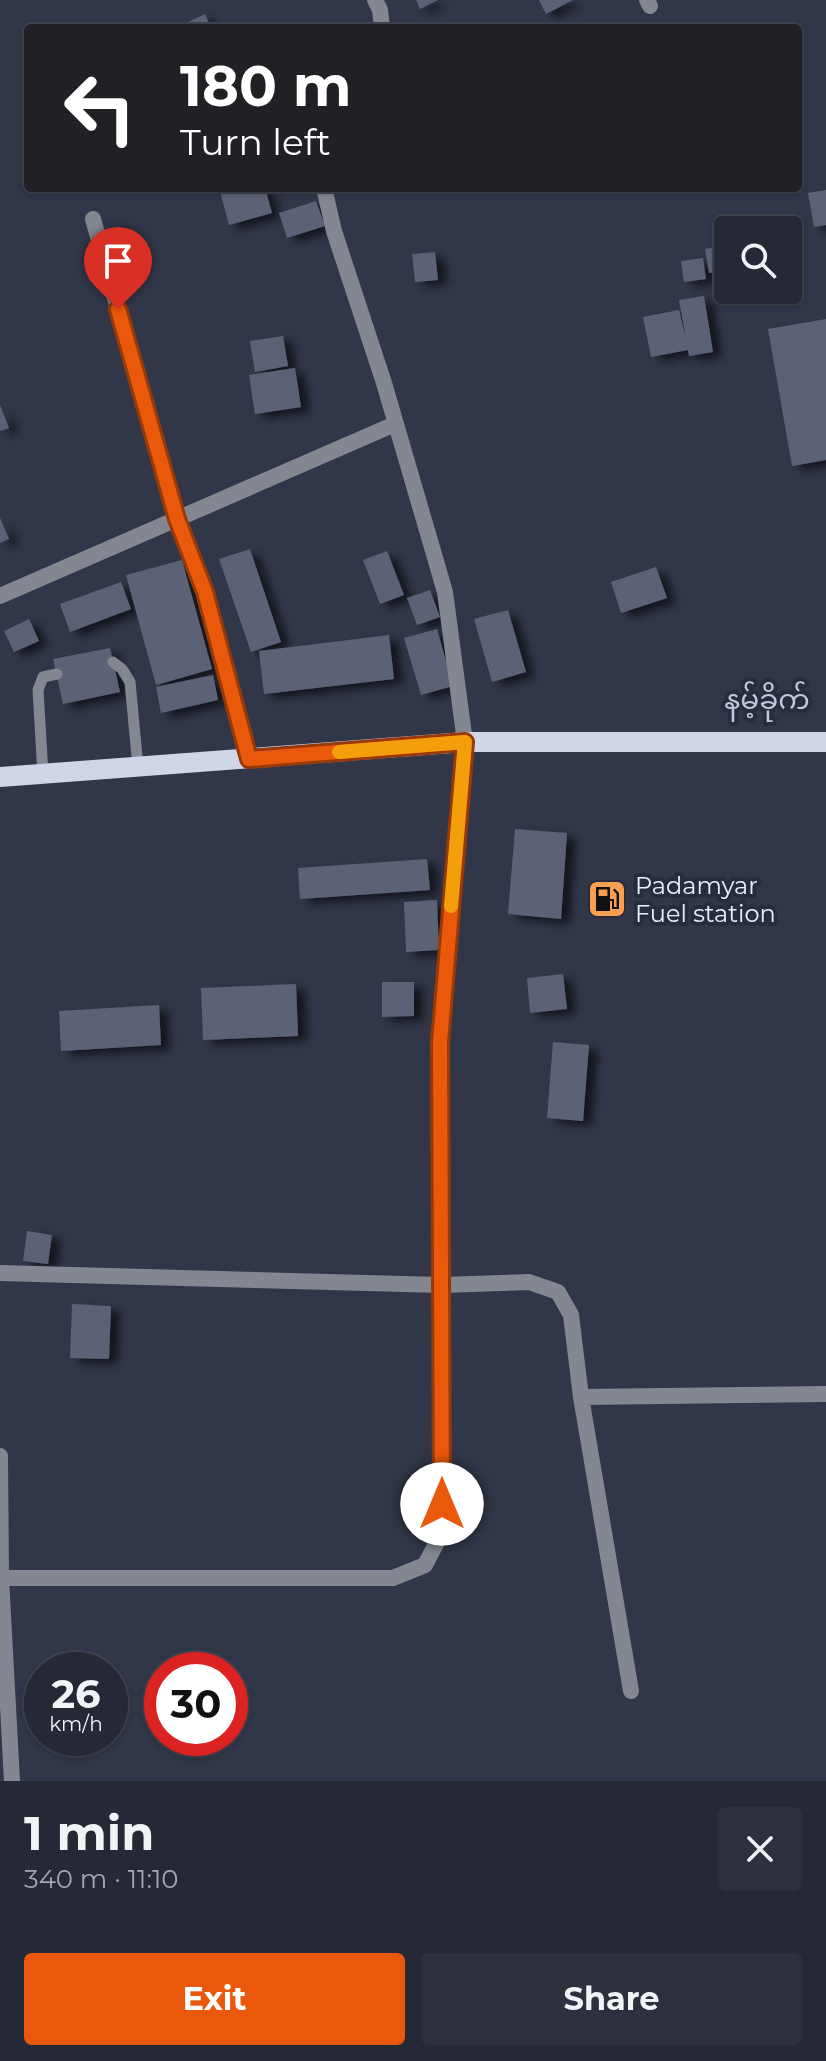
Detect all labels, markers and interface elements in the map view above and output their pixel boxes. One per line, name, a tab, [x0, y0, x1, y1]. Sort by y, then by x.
text: 180 m	[180, 52, 352, 120]
icon: left	[48, 56, 152, 160]
text: Turn left	[180, 120, 331, 164]
map controls	[714, 216, 802, 304]
button: search	[714, 216, 802, 304]
pin	[84, 227, 152, 309]
icon: arrive	[96, 239, 140, 283]
district label: နမ့်ခိုက်	[724, 681, 810, 722]
place label: Padamyar Fuel station	[635, 871, 776, 928]
fuel station icon: Padamyar Fuel station	[586, 878, 628, 920]
position arrow	[400, 1462, 484, 1546]
speed limit sign: 30	[144, 1652, 248, 1756]
text: 26	[51, 1669, 101, 1718]
text: km/h	[49, 1712, 103, 1736]
text: 1 min	[24, 1804, 154, 1862]
button: close	[718, 1807, 802, 1891]
text: 340 m · 11:10	[24, 1863, 179, 1895]
button: Exit	[24, 1953, 405, 2045]
button: Share	[421, 1953, 802, 2045]

